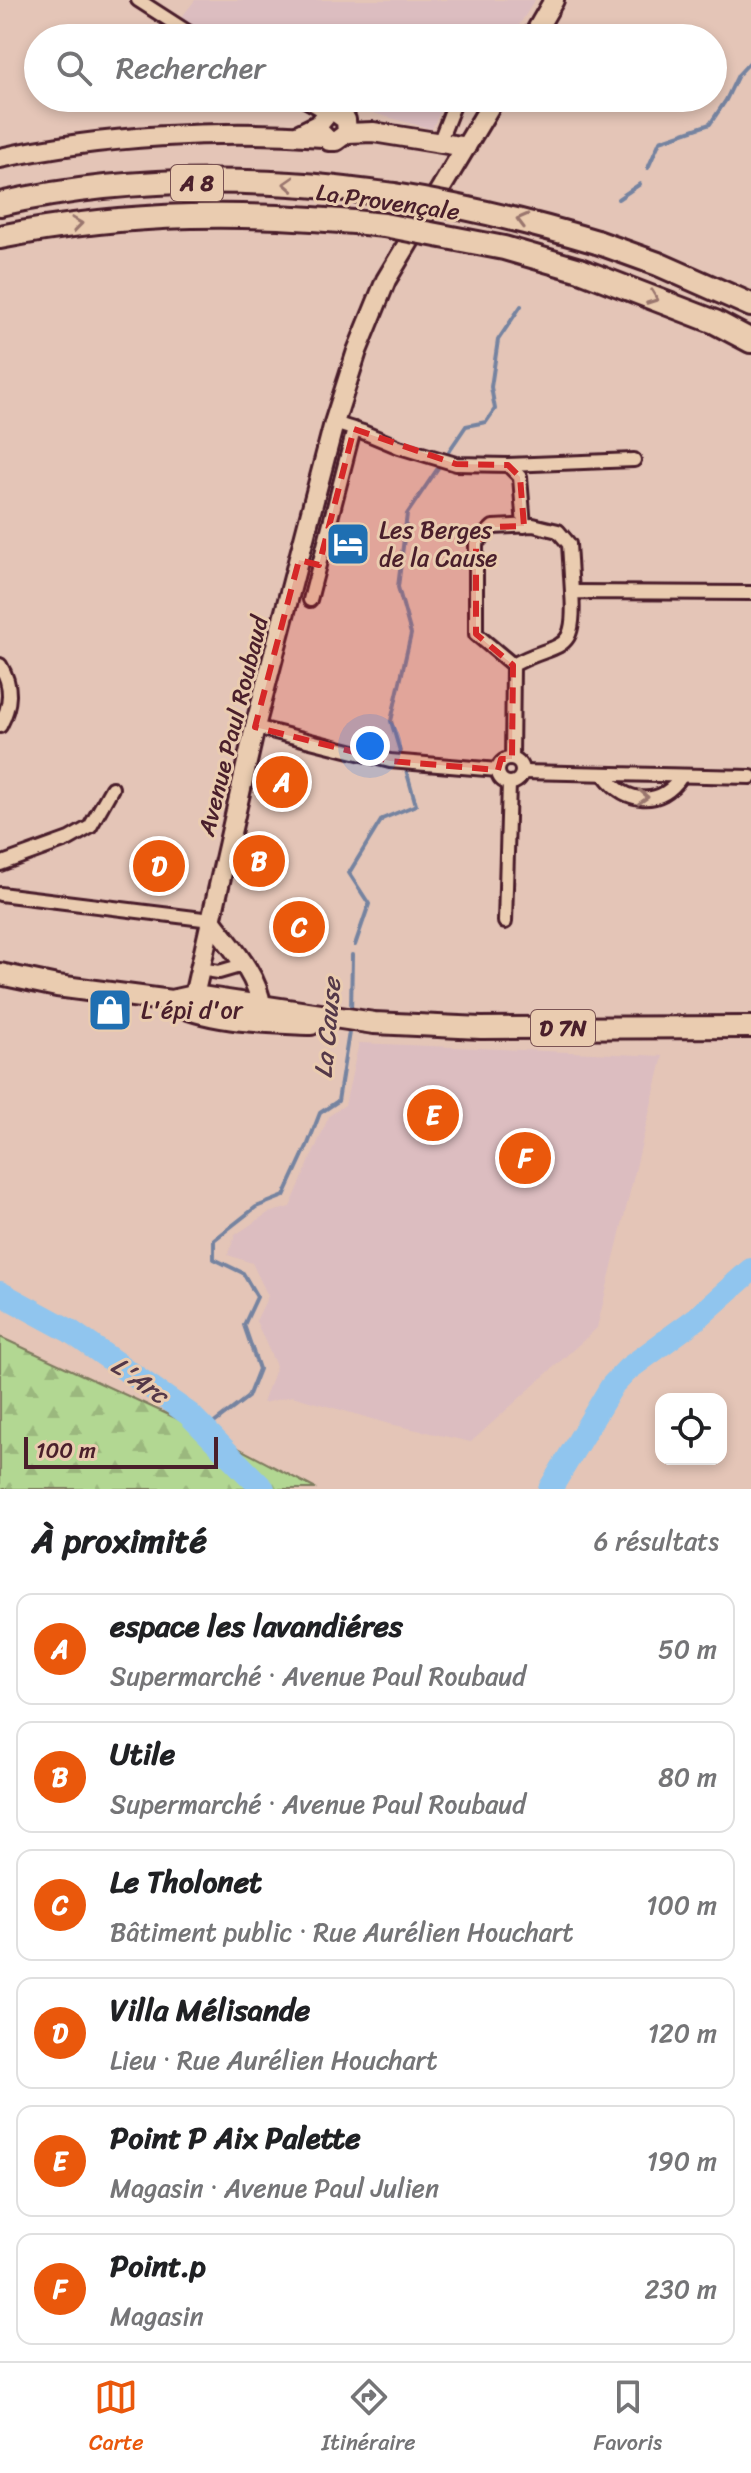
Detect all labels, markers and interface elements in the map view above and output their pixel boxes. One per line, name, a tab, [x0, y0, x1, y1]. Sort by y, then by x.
search box	[24, 24, 727, 112]
text: Rechercher	[116, 41, 266, 95]
icon: search	[52, 46, 96, 90]
road number: A 8	[171, 165, 223, 201]
street label: La Provençale	[314, 171, 462, 233]
one-way arrow	[282, 176, 295, 193]
one-way arrow	[516, 213, 530, 230]
one-way arrow	[70, 216, 84, 233]
one-way arrow	[645, 288, 659, 305]
place label: Les Berges de la Cause	[379, 509, 497, 579]
hotel icon: Les Berges de la Cause	[324, 520, 372, 568]
street label: Avenue Paul Roubaud	[185, 610, 281, 841]
your location	[350, 726, 390, 766]
pin: A	[256, 752, 308, 812]
one-way arrow	[637, 788, 650, 805]
pin: B	[233, 831, 285, 891]
pin: D	[133, 836, 185, 896]
pin: C	[273, 897, 325, 957]
water label: La Cause	[300, 973, 355, 1080]
shop icon: L'épi d'or	[86, 986, 134, 1034]
place label: L'épi d'or	[141, 989, 244, 1031]
road number: D 7N	[531, 1010, 595, 1046]
pin: E	[407, 1085, 459, 1145]
pin: F	[499, 1128, 551, 1188]
water label: L'Arc	[101, 1343, 180, 1418]
map controls	[655, 1393, 727, 1465]
button: locate	[655, 1393, 727, 1465]
text: 100 m	[36, 1431, 96, 1470]
scale bar	[24, 1433, 218, 1469]
text: À proximité	[32, 1511, 207, 1571]
text: 6 résultats	[594, 1518, 719, 1564]
text: espace les lavandiéres	[110, 1599, 403, 1653]
text: A	[51, 1626, 69, 1672]
text: 50 m	[658, 1626, 717, 1672]
text: Supermarché · Avenue Paul Roubaud	[110, 1653, 526, 1699]
text: Utile	[110, 1727, 175, 1781]
text: B	[52, 1754, 68, 1800]
text: 80 m	[658, 1754, 717, 1800]
text: Supermarché · Avenue Paul Roubaud	[110, 1781, 526, 1827]
text: Le Tholonet	[110, 1855, 262, 1909]
text: C	[52, 1882, 68, 1928]
text: 100 m	[646, 1882, 717, 1928]
text: Bâtiment public · Rue Aurélien Houchart	[110, 1909, 574, 1955]
text: Villa Mélisande	[110, 1983, 310, 2037]
text: D	[52, 2010, 68, 2056]
text: 120 m	[648, 2010, 717, 2056]
text: Lieu · Rue Aurélien Houchart	[110, 2037, 438, 2083]
text: Point P Aix Palette	[110, 2111, 361, 2165]
text: E	[53, 2138, 67, 2184]
text: 190 m	[647, 2138, 717, 2184]
text: Magasin · Avenue Paul Julien	[110, 2165, 439, 2211]
text: Point.p	[110, 2239, 206, 2293]
text: F	[53, 2266, 67, 2312]
text: 230 m	[645, 2266, 717, 2312]
text: Magasin	[110, 2293, 204, 2339]
tab: Carte	[89, 2375, 144, 2462]
tab: Itinéraire	[322, 2375, 416, 2462]
tab: Favoris	[593, 2375, 662, 2462]

